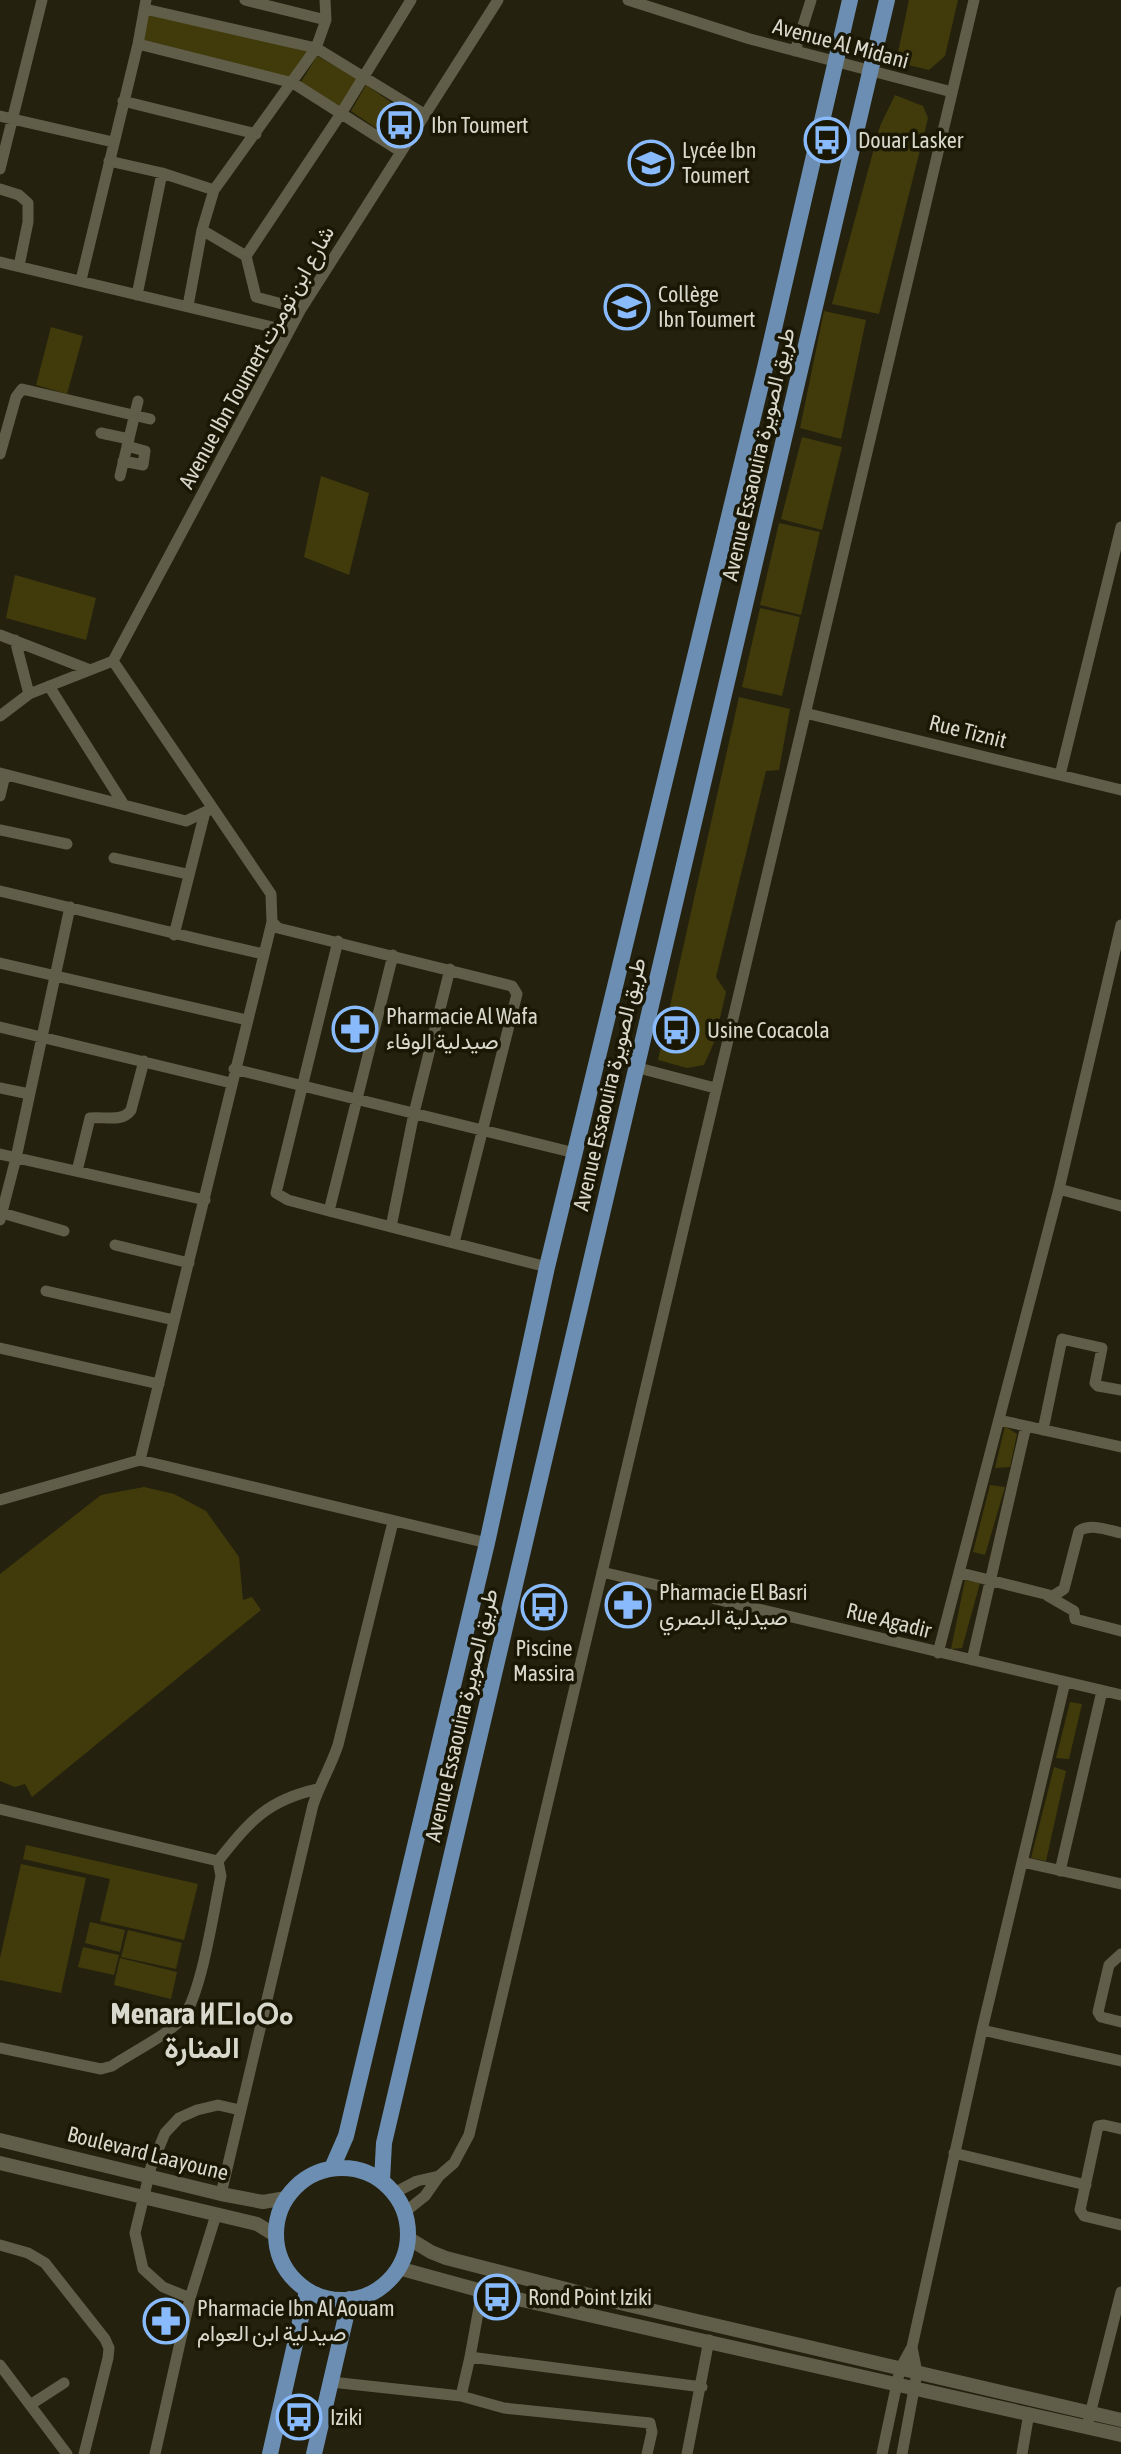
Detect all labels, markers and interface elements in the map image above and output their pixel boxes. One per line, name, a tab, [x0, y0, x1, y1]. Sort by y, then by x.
street label: Avenue Al Midani	[770, 12, 912, 74]
bus stop icon: Ibn Toumert	[376, 101, 424, 149]
place label: Ibn Toumert	[431, 112, 528, 138]
bus stop icon: Douar Lasker	[803, 116, 851, 164]
place label: Douar Lasker	[858, 127, 964, 153]
place label: Lycée Ibn Toumert	[682, 137, 756, 188]
school or university icon: Lycée Ibn Toumert	[627, 139, 675, 187]
street label: Avenue Ibn Toumert شارع ابن تومرت	[173, 221, 341, 494]
place label: Collège Ibn Toumert	[658, 281, 755, 332]
school or university icon: Collège Ibn Toumert	[603, 283, 651, 331]
street label: Avenue Essaouira طريق الصويرة	[716, 325, 801, 583]
street label: Rue Tiznit	[927, 709, 1009, 753]
street label: Avenue Essaouira طريق الصويرة	[567, 955, 652, 1213]
place label: Pharmacie Al Wafa صيدلية الوفاء	[386, 1003, 538, 1055]
pharmacy icon: Pharmacie Al Wafa صيدلية الوفاء	[331, 1005, 379, 1053]
bus stop icon: Usine Cocacola	[652, 1006, 700, 1054]
place label: Usine Cocacola	[707, 1017, 830, 1043]
place label: Pharmacie El Basri صيدلية البصري	[659, 1579, 808, 1636]
pharmacy icon: Pharmacie El Basri صيدلية البصري	[604, 1581, 652, 1629]
bus stop icon: Piscine Massira	[520, 1583, 568, 1631]
street label: Avenue Essaouira طريق الصويرة	[419, 1586, 504, 1844]
street label: Rue Agadir	[844, 1597, 935, 1643]
place label: Piscine Massira	[513, 1635, 575, 1686]
district label: Menara ⵍⵎⵏⴰⵔⴰ المنارة	[111, 1996, 293, 2066]
street label: Boulevard Laayoune	[65, 2120, 231, 2186]
bus stop icon: Rond Point Iziki	[473, 2273, 521, 2321]
place label: Rond Point Iziki	[528, 2284, 652, 2310]
place label: Pharmacie Ibn Al Aouam صيدلية ابن العوام	[197, 2295, 395, 2348]
pharmacy icon: Pharmacie Ibn Al Aouam صيدلية ابن العوام	[142, 2297, 190, 2345]
bus stop icon: Iziki	[275, 2393, 323, 2441]
place label: Iziki	[330, 2404, 363, 2430]

